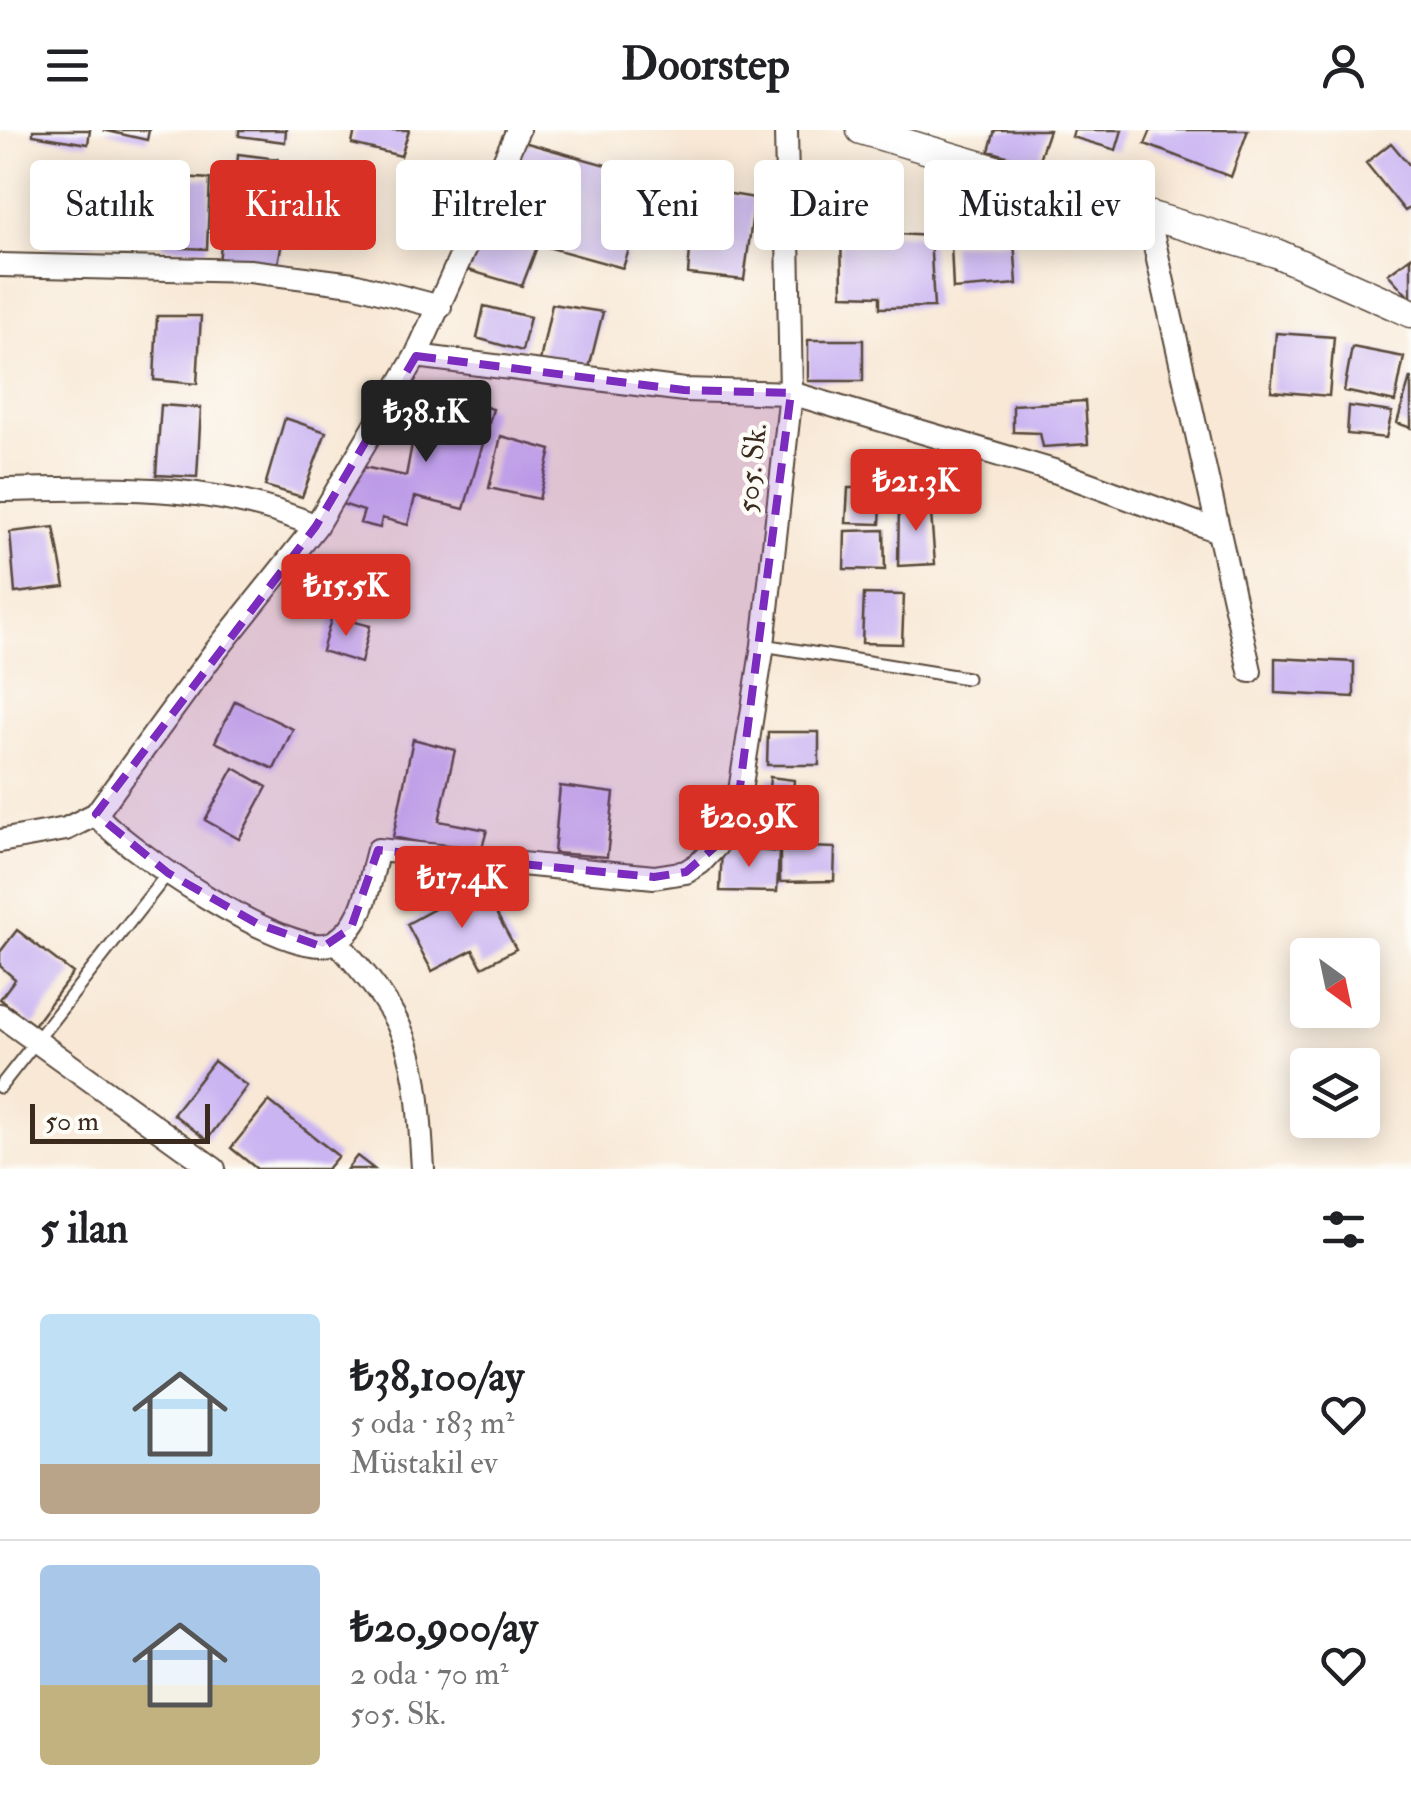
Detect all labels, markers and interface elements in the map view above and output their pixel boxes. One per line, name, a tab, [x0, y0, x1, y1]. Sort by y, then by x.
text: Doorstep	[621, 37, 790, 93]
icon: menu	[40, 38, 95, 93]
icon: person	[1316, 38, 1371, 93]
chip: Satılık	[30, 160, 190, 250]
chip: Kiralık	[210, 160, 376, 250]
chip: Filtreler	[396, 160, 581, 250]
chip: Yeni	[601, 160, 734, 250]
chip: Daire	[754, 160, 904, 250]
chip: Müstakil ev	[924, 160, 1155, 250]
pin: ₺38.1K	[345, 380, 507, 465]
text: ₺38.1K	[383, 392, 469, 432]
street label: 505. Sk.	[729, 421, 775, 515]
pin: ₺21.3K	[835, 449, 997, 534]
text: ₺21.3K	[873, 461, 959, 501]
pin: ₺15.5K	[265, 554, 427, 639]
text: ₺15.5K	[303, 566, 389, 606]
pin: ₺20.9K	[668, 785, 830, 870]
text: ₺20.9K	[701, 797, 797, 837]
pin: ₺17.4K	[381, 846, 543, 931]
text: ₺17.4K	[417, 858, 507, 898]
north arrow	[1290, 938, 1380, 1028]
map controls	[1290, 938, 1380, 1138]
button: layers	[1290, 1048, 1380, 1138]
scale bar	[30, 1099, 210, 1144]
text: 50 m	[45, 1104, 99, 1139]
icon: filters	[1316, 1202, 1371, 1257]
text: 5 ilan	[40, 1203, 128, 1255]
text: ₺38,100/ay	[350, 1351, 524, 1403]
icon: home	[120, 1354, 240, 1474]
icon: heart	[1316, 1387, 1371, 1442]
text: 5 oda · 183 m²	[350, 1403, 514, 1443]
text: Müstakil ev	[350, 1443, 497, 1483]
text: ₺20,900/ay	[350, 1602, 538, 1654]
icon: home	[120, 1605, 240, 1725]
icon: heart	[1316, 1638, 1371, 1693]
text: 2 oda · 70 m²	[350, 1654, 509, 1694]
text: 505. Sk.	[350, 1694, 446, 1734]

